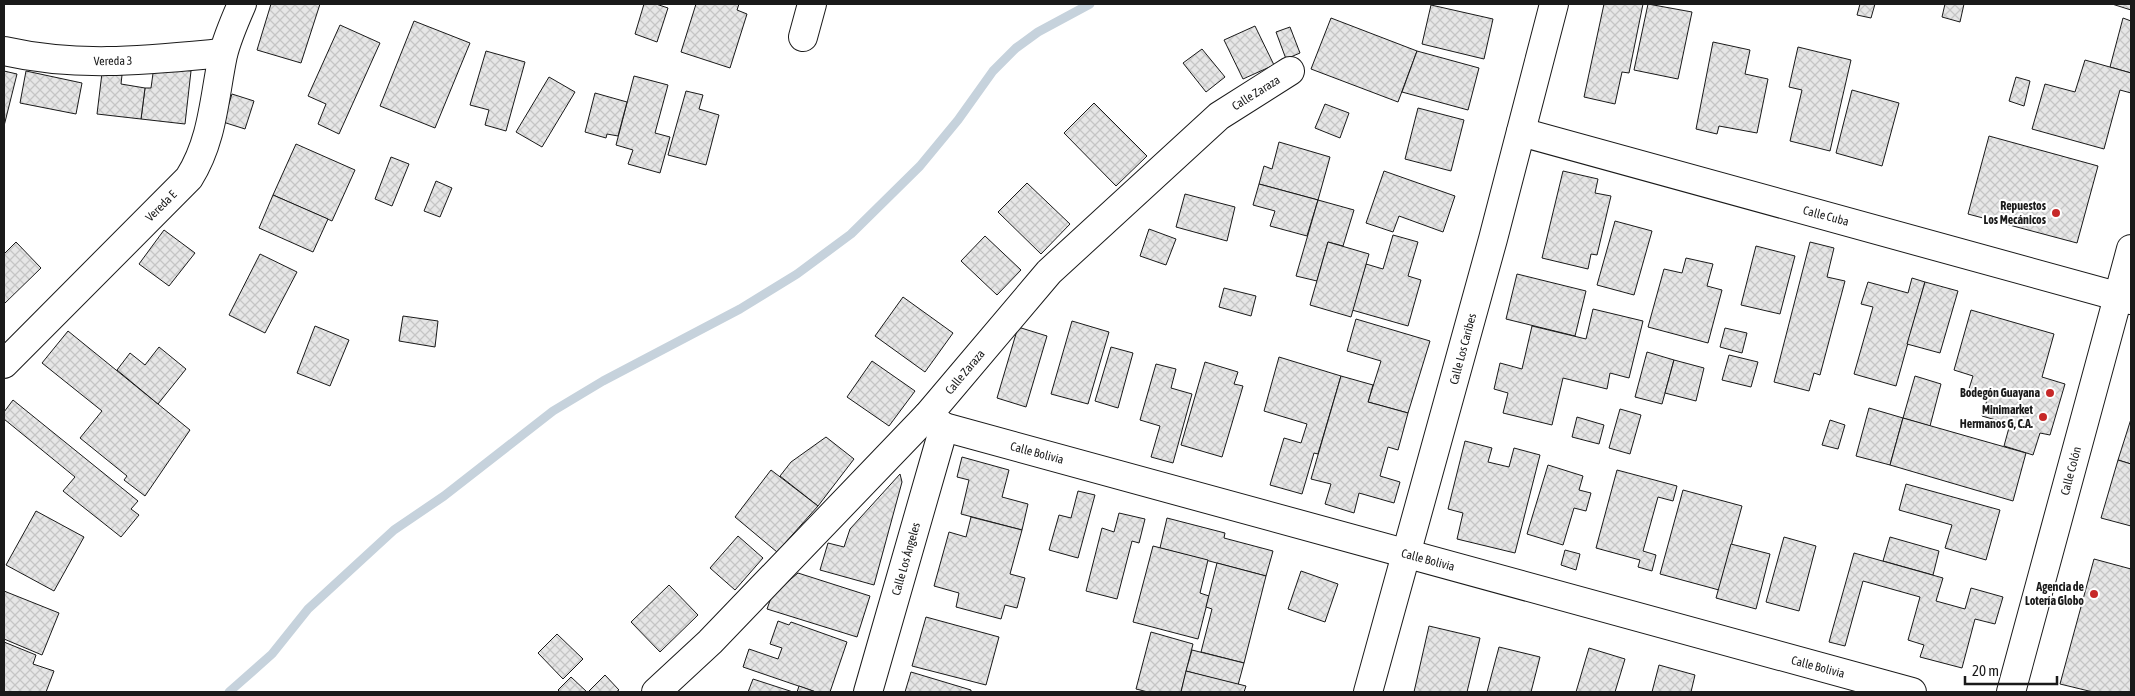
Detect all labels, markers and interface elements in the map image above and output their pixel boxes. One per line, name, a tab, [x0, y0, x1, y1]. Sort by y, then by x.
street label: Vereda 3	[94, 54, 132, 68]
street label: Calle Zaraza	[1229, 73, 1283, 113]
street label: Vereda E	[143, 188, 179, 224]
place label: Repuestos Los Mecánicos	[1983, 199, 2047, 227]
street label: Calle Cuba	[1802, 203, 1850, 229]
marker: Repuestos Los Mecánicos	[2050, 207, 2062, 219]
street label: Calle Los Caribes	[1447, 312, 1479, 386]
street label: Calle Zaraza	[942, 347, 988, 397]
place label: Bodegón Guayana	[1960, 386, 2040, 400]
marker: Bodegón Guayana	[2044, 387, 2056, 399]
place label: Minimarket Hermanos G, C.A.	[1960, 403, 2034, 431]
marker: Minimarket Hermanos G, C.A.	[2037, 411, 2049, 423]
street label: Calle Bolivia	[1009, 439, 1065, 467]
street label: Calle Colón	[2058, 445, 2084, 497]
street label: Calle Los Ángeles	[889, 521, 923, 597]
street label: Calle Bolivia	[1400, 546, 1456, 574]
place label: Agencia de Lotería Globo	[2025, 580, 2085, 608]
marker: Agencia de Lotería Globo	[2088, 588, 2100, 600]
street label: Calle Bolivia	[1790, 653, 1846, 681]
scale bar	[1965, 654, 2058, 686]
text: 20 m	[1972, 662, 1999, 679]

